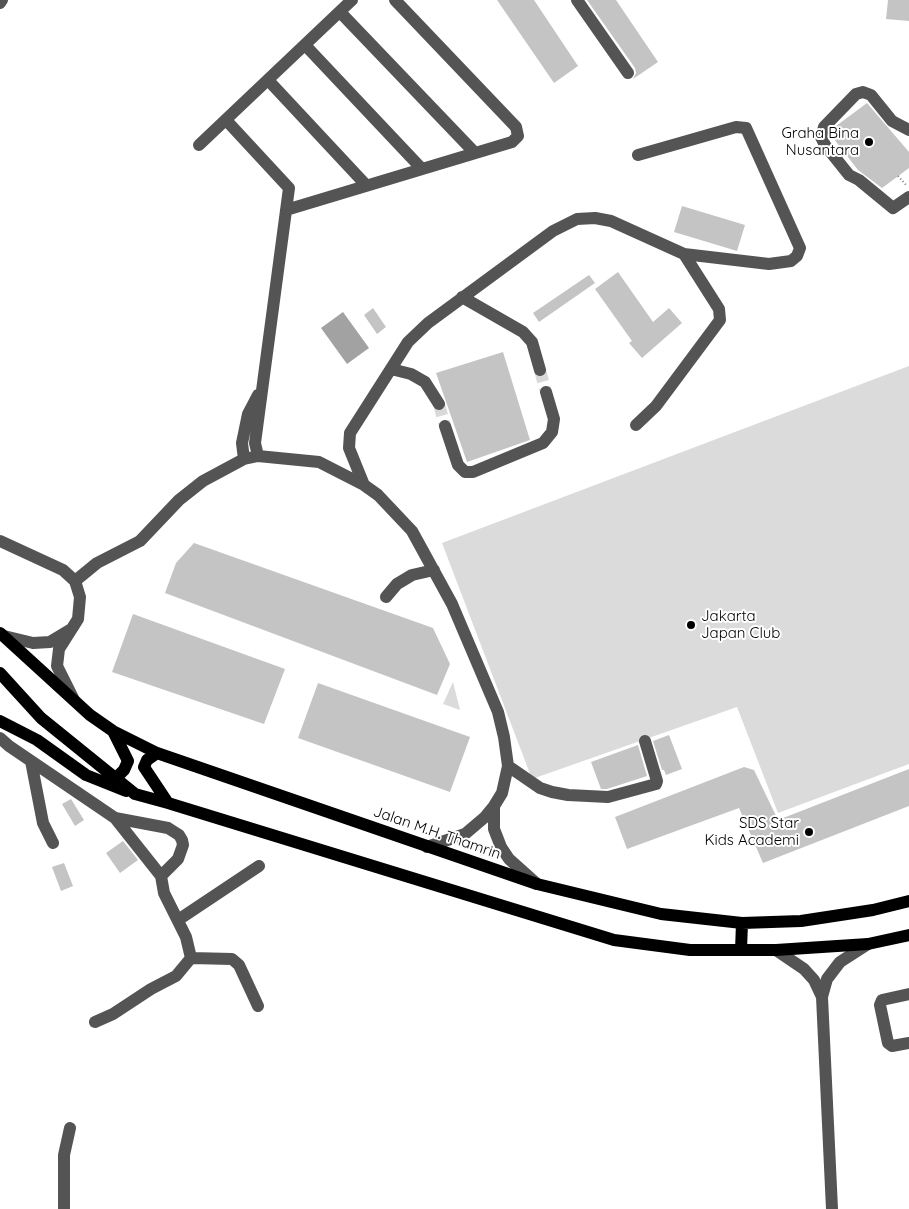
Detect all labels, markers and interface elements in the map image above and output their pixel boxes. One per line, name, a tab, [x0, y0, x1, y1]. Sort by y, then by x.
place label: Graha Bina Nusantara	[781, 124, 859, 159]
marker: Graha Bina Nusantara	[863, 136, 875, 148]
place label: Jakarta Japan Club	[701, 607, 780, 642]
marker: Jakarta Japan Club	[685, 619, 697, 631]
street label: Jalan M.H. Thamrin	[371, 803, 503, 863]
place label: SDS Star Kids Academi	[704, 814, 799, 849]
marker: SDS Star Kids Academi	[803, 826, 815, 838]

